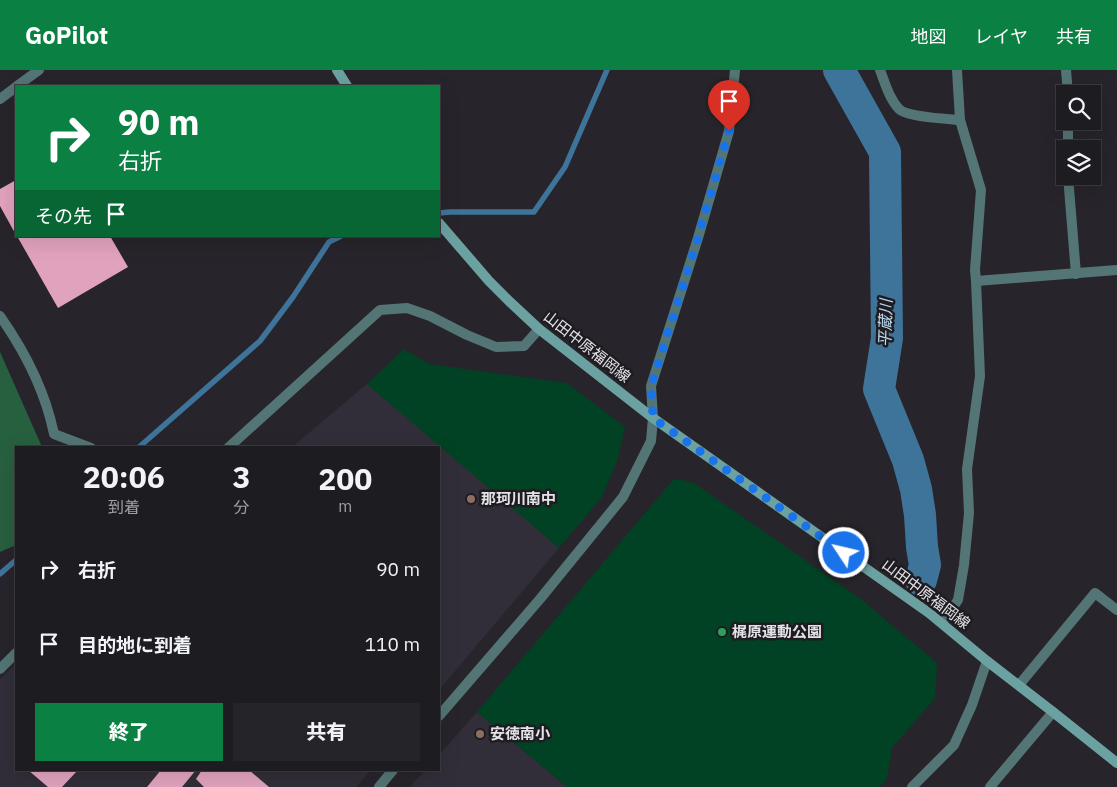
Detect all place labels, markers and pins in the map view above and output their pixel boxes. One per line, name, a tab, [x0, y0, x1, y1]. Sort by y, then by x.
pin	[708, 80, 750, 131]
place label: 那珂川南中	[481, 489, 556, 508]
marker: 那珂川南中	[465, 493, 477, 505]
place label: 梶原運動公園	[732, 622, 822, 641]
marker: 梶原運動公園	[716, 626, 728, 638]
place label: 安徳南小	[490, 724, 551, 743]
marker: 安徳南小	[474, 728, 486, 740]

